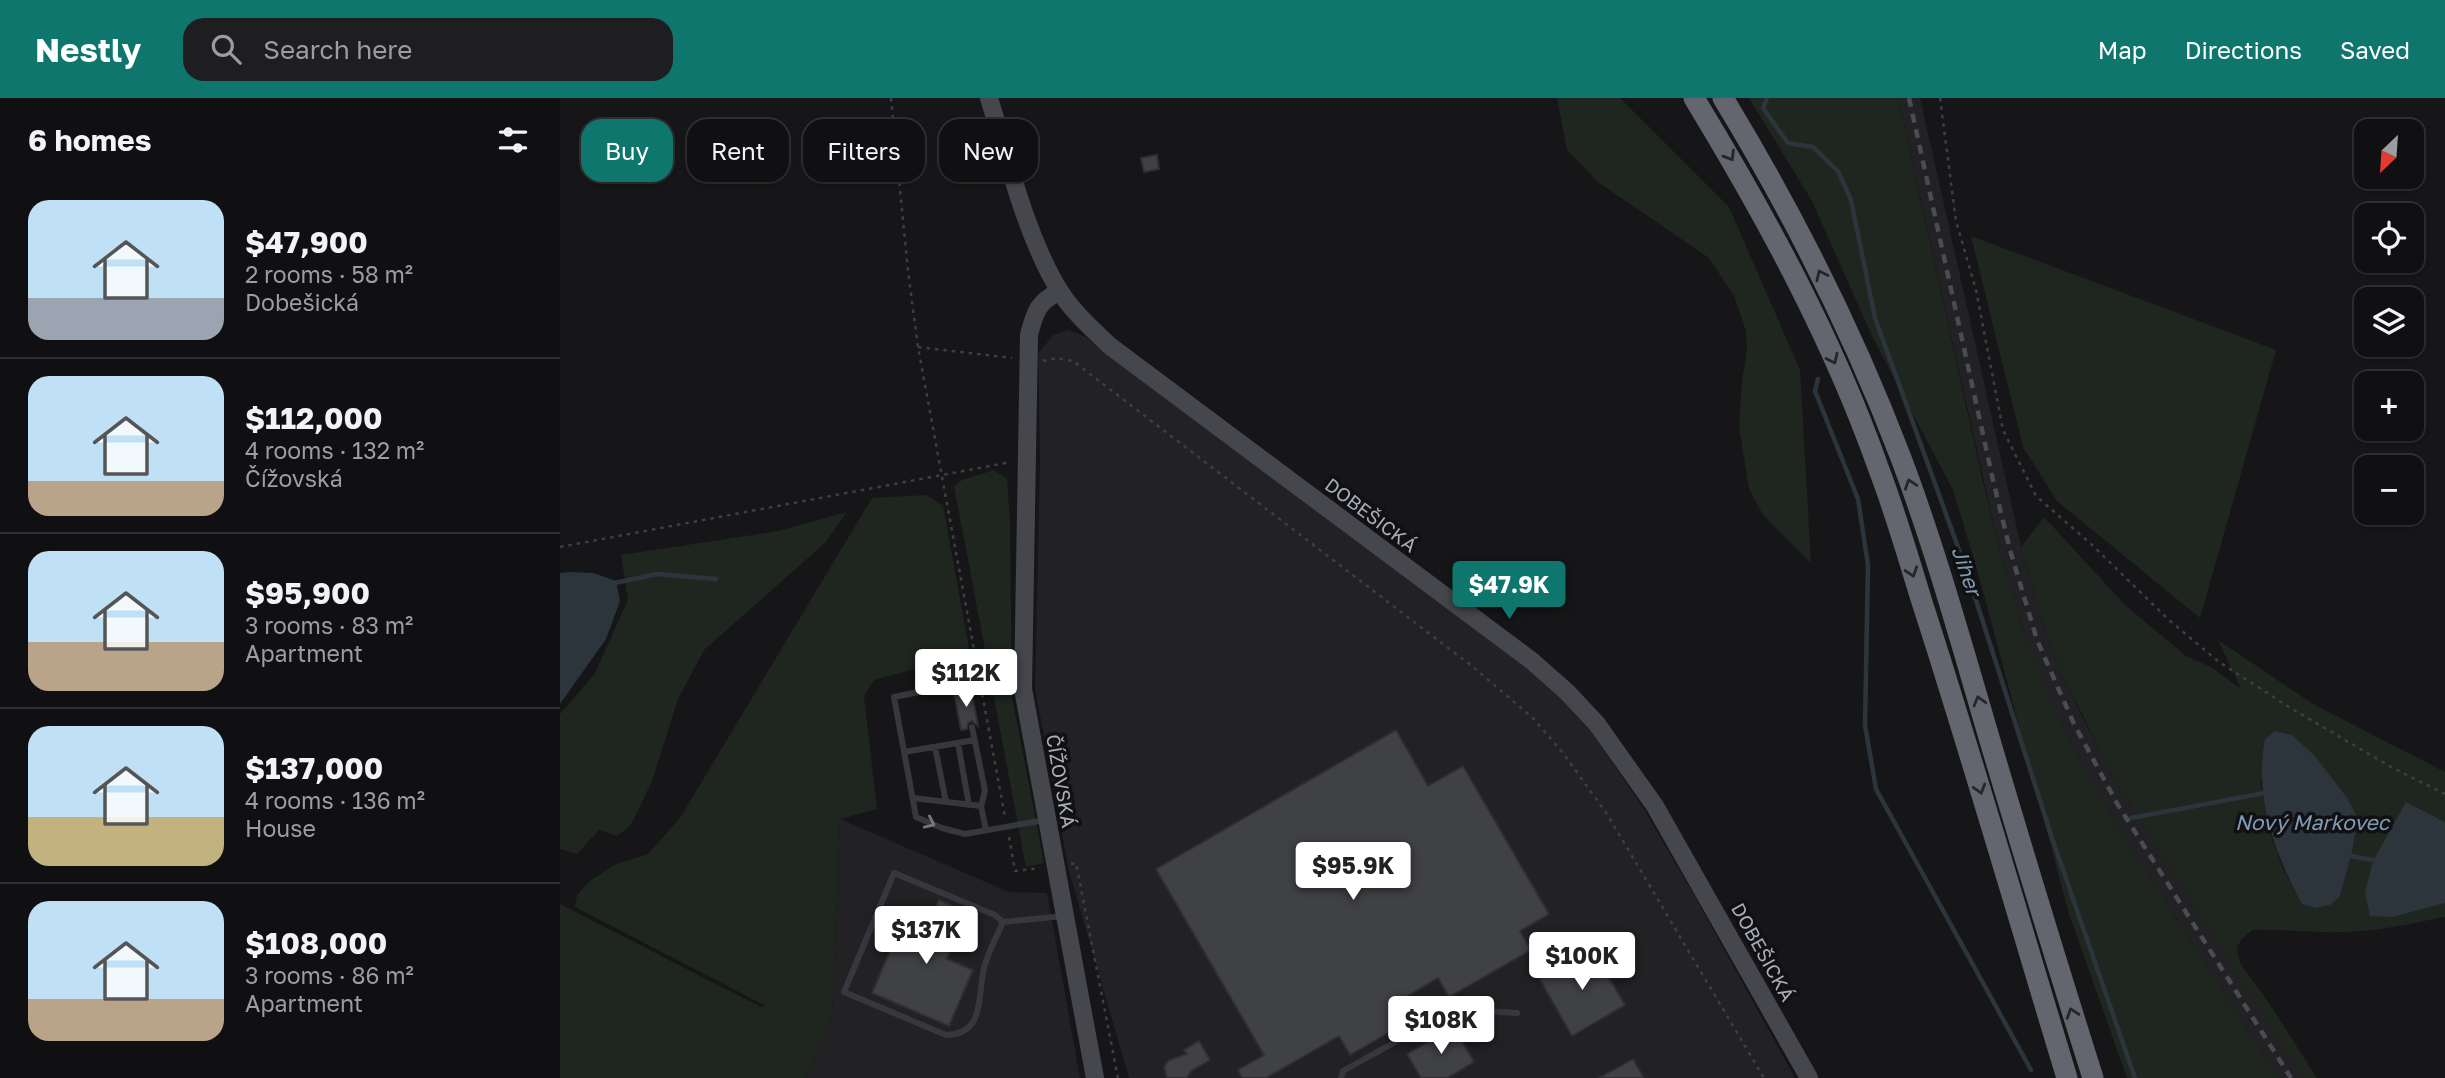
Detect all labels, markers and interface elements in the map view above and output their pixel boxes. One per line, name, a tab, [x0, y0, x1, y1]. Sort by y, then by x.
search box	[183, 18, 673, 81]
text: Nestly	[35, 30, 141, 69]
icon: search	[207, 30, 245, 68]
text: Search here	[263, 34, 412, 65]
text: Map	[2098, 35, 2147, 64]
text: Directions	[2185, 35, 2302, 64]
text: Saved	[2340, 35, 2410, 64]
chip: Buy	[581, 119, 673, 182]
chip: Rent	[687, 119, 789, 182]
chip: Filters	[803, 119, 925, 182]
chip: New	[939, 119, 1038, 182]
north arrow	[2354, 119, 2424, 189]
map controls	[2354, 119, 2424, 525]
icon: filters	[494, 121, 532, 159]
text: 6 homes	[28, 122, 151, 158]
one-way arrow	[1722, 149, 1735, 162]
button: locate	[2354, 203, 2424, 273]
text: $47,900	[245, 224, 368, 260]
icon: home	[84, 228, 168, 312]
text: 2 rooms · 58 m²	[245, 260, 413, 288]
one-way arrow	[1816, 270, 1830, 282]
button: layers	[2354, 287, 2424, 357]
text: Dobešická	[245, 288, 359, 316]
one-way arrow	[1825, 352, 1839, 364]
button: +	[2354, 371, 2424, 441]
text: $112,000	[245, 400, 382, 436]
icon: home	[84, 404, 168, 488]
text: 4 rooms · 132 m²	[245, 436, 424, 464]
button: −	[2354, 455, 2424, 525]
text: Čížovská	[245, 464, 343, 492]
street label: DOBEŠICKÁ	[1321, 473, 1422, 557]
one-way arrow	[1904, 479, 1918, 491]
water label: Jiher	[1946, 543, 1988, 601]
pin: $47.9K	[1452, 561, 1566, 621]
one-way arrow	[1904, 566, 1919, 578]
text: $47.9K	[1469, 570, 1549, 598]
text: $95,900	[245, 575, 370, 611]
icon: home	[84, 579, 168, 663]
text: 3 rooms · 83 m²	[245, 611, 413, 639]
text: Apartment	[245, 639, 363, 667]
pin: $112K	[917, 650, 1015, 709]
text: $112K	[931, 658, 1001, 686]
one-way arrow	[1972, 695, 1987, 707]
street label: ČÍŽOVSKÁ	[1042, 732, 1081, 830]
text: $137,000	[245, 750, 383, 786]
icon: home	[84, 754, 168, 838]
one-way arrow	[1971, 783, 1986, 795]
text: 4 rooms · 136 m²	[245, 786, 425, 814]
water label: Nový Markovec	[2235, 809, 2391, 835]
text: House	[245, 814, 316, 842]
one-way arrow	[923, 815, 935, 829]
pin: $95.9K	[1296, 842, 1410, 902]
text: $95.9K	[1312, 851, 1394, 879]
street label: DOBEŠICKÁ	[1727, 899, 1800, 1005]
pin: $137K	[877, 906, 975, 966]
text: $137K	[891, 915, 961, 943]
text: $108,000	[245, 925, 387, 961]
icon: home	[84, 929, 168, 1013]
pin: $100K	[1533, 932, 1631, 992]
text: $100K	[1545, 941, 1619, 969]
text: 3 rooms · 86 m²	[245, 961, 414, 989]
text: Apartment	[245, 989, 363, 1017]
pin: $108K	[1392, 996, 1490, 1056]
text: $108K	[1404, 1005, 1478, 1033]
one-way arrow	[2066, 1007, 2081, 1019]

